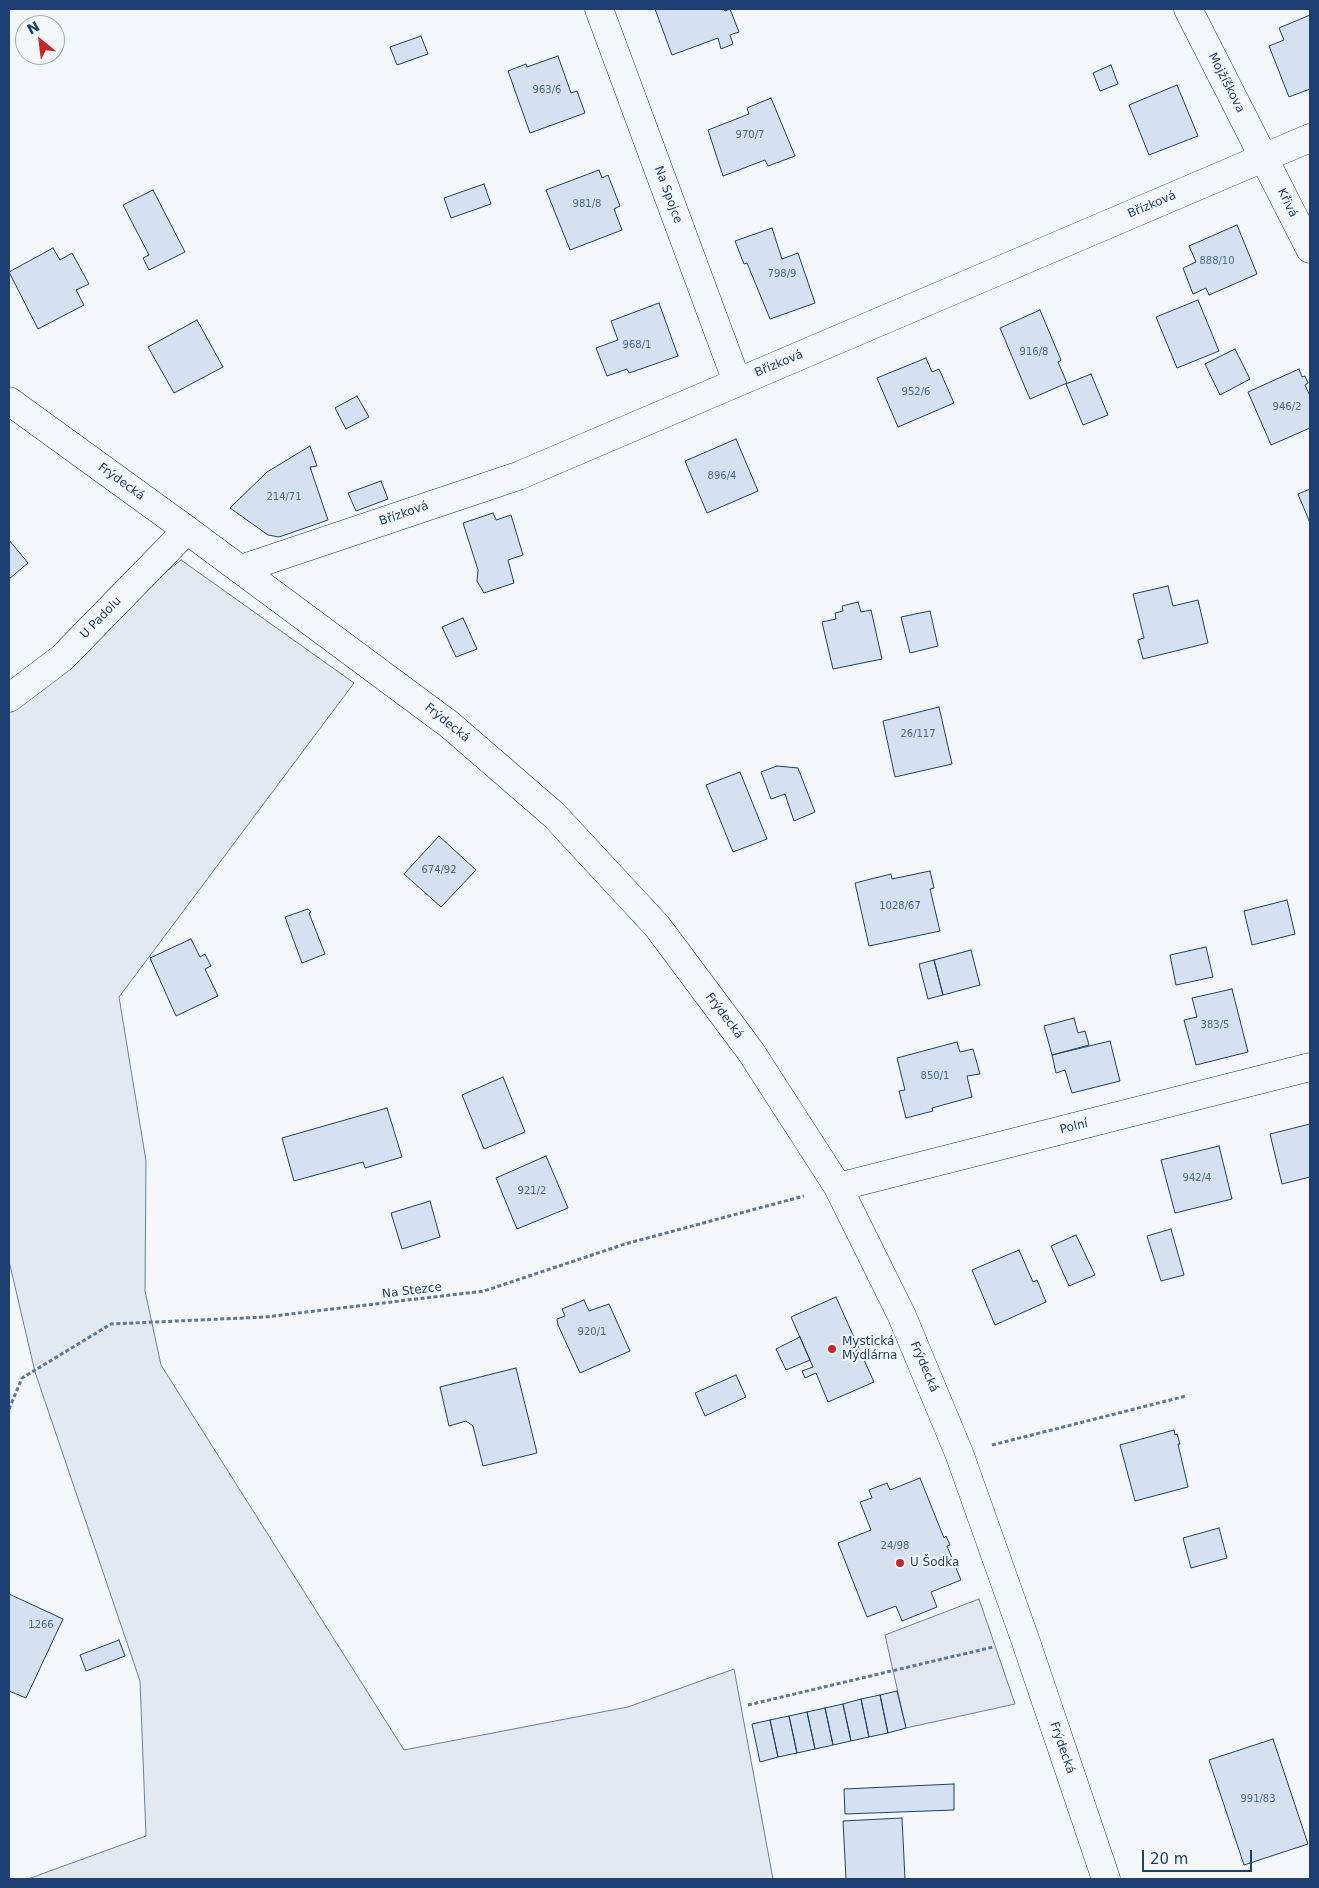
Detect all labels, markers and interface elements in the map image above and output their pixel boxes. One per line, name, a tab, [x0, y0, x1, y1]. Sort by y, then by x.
north arrow	[15, 15, 65, 65]
text: N	[24, 18, 42, 38]
street label: Mojžíškova	[1205, 51, 1247, 115]
house number: 963/6	[533, 84, 561, 96]
house number: 970/7	[736, 129, 764, 141]
street label: Na Spojce	[651, 164, 685, 226]
street label: Křivá	[1274, 186, 1300, 220]
street label: Břízková	[1126, 188, 1178, 222]
house number: 981/8	[573, 198, 601, 210]
house number: 888/10	[1199, 255, 1235, 267]
house number: 798/9	[768, 268, 796, 280]
house number: 968/1	[623, 339, 651, 351]
house number: 916/8	[1020, 346, 1048, 358]
street label: Břízková	[753, 347, 805, 381]
house number: 952/6	[902, 386, 930, 398]
house number: 946/2	[1273, 401, 1301, 413]
street label: Frýdecká	[95, 460, 147, 504]
house number: 896/4	[708, 470, 736, 482]
house number: 214/71	[266, 491, 302, 503]
street label: Břízková	[377, 499, 431, 529]
street label: U Padolu	[78, 594, 124, 642]
street label: Frýdecká	[422, 700, 472, 746]
house number: 26/117	[900, 728, 936, 740]
house number: 674/92	[421, 864, 457, 876]
house number: 1028/67	[879, 900, 921, 912]
street label: Frýdecká	[702, 990, 746, 1042]
house number: 383/5	[1201, 1019, 1229, 1031]
house number: 850/1	[921, 1070, 949, 1082]
street label: Polní	[1058, 1117, 1090, 1137]
house number: 942/4	[1183, 1172, 1211, 1184]
house number: 921/2	[518, 1185, 546, 1197]
street label: Na Stezce	[381, 1280, 443, 1302]
house number: 920/1	[578, 1326, 606, 1338]
place label: Mystická Mýdlárna	[842, 1335, 897, 1363]
street label: Frýdecká	[907, 1339, 941, 1395]
marker: Mystická Mýdlárna	[826, 1343, 838, 1355]
house number: 24/98	[881, 1540, 909, 1552]
place label: U Šodka	[910, 1556, 959, 1570]
marker: U Šodka	[894, 1557, 906, 1569]
house number: 1266	[28, 1619, 54, 1631]
street label: Frýdecká	[1046, 1720, 1078, 1776]
house number: 991/83	[1240, 1793, 1276, 1805]
scale bar	[1144, 1840, 1254, 1872]
text: 20 m	[1150, 1850, 1188, 1868]

